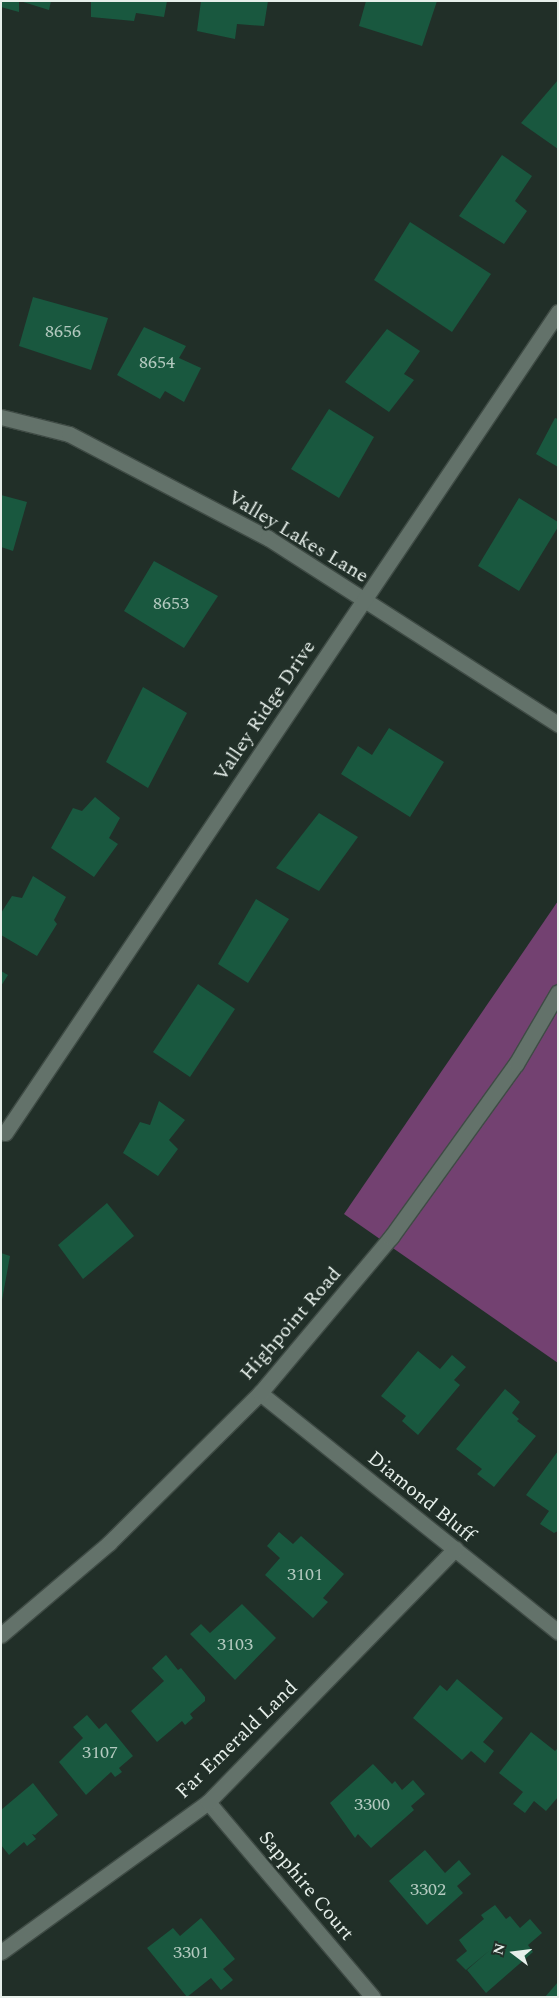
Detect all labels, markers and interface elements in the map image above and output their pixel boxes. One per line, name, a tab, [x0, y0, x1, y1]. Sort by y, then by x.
house number: 8656	[45, 321, 81, 343]
house number: 8654	[139, 352, 175, 374]
street label: Valley Lakes Lane	[223, 486, 373, 588]
house number: 8653	[153, 593, 189, 615]
street label: Valley Ridge Drive	[209, 636, 321, 786]
street label: Highpoint Road	[235, 1262, 347, 1386]
street label: Diamond Bluff	[363, 1446, 479, 1548]
house number: 3101	[287, 1564, 323, 1586]
house number: 3103	[217, 1634, 253, 1656]
street label: Far Emerald Land	[171, 1676, 303, 1804]
house number: 3107	[82, 1742, 118, 1764]
house number: 3300	[354, 1794, 390, 1816]
street label: Sapphire Court	[253, 1826, 359, 1946]
house number: 3302	[410, 1879, 446, 1901]
north arrow	[489, 1928, 539, 1978]
text: N	[487, 1941, 511, 1957]
house number: 3301	[173, 1942, 209, 1964]

